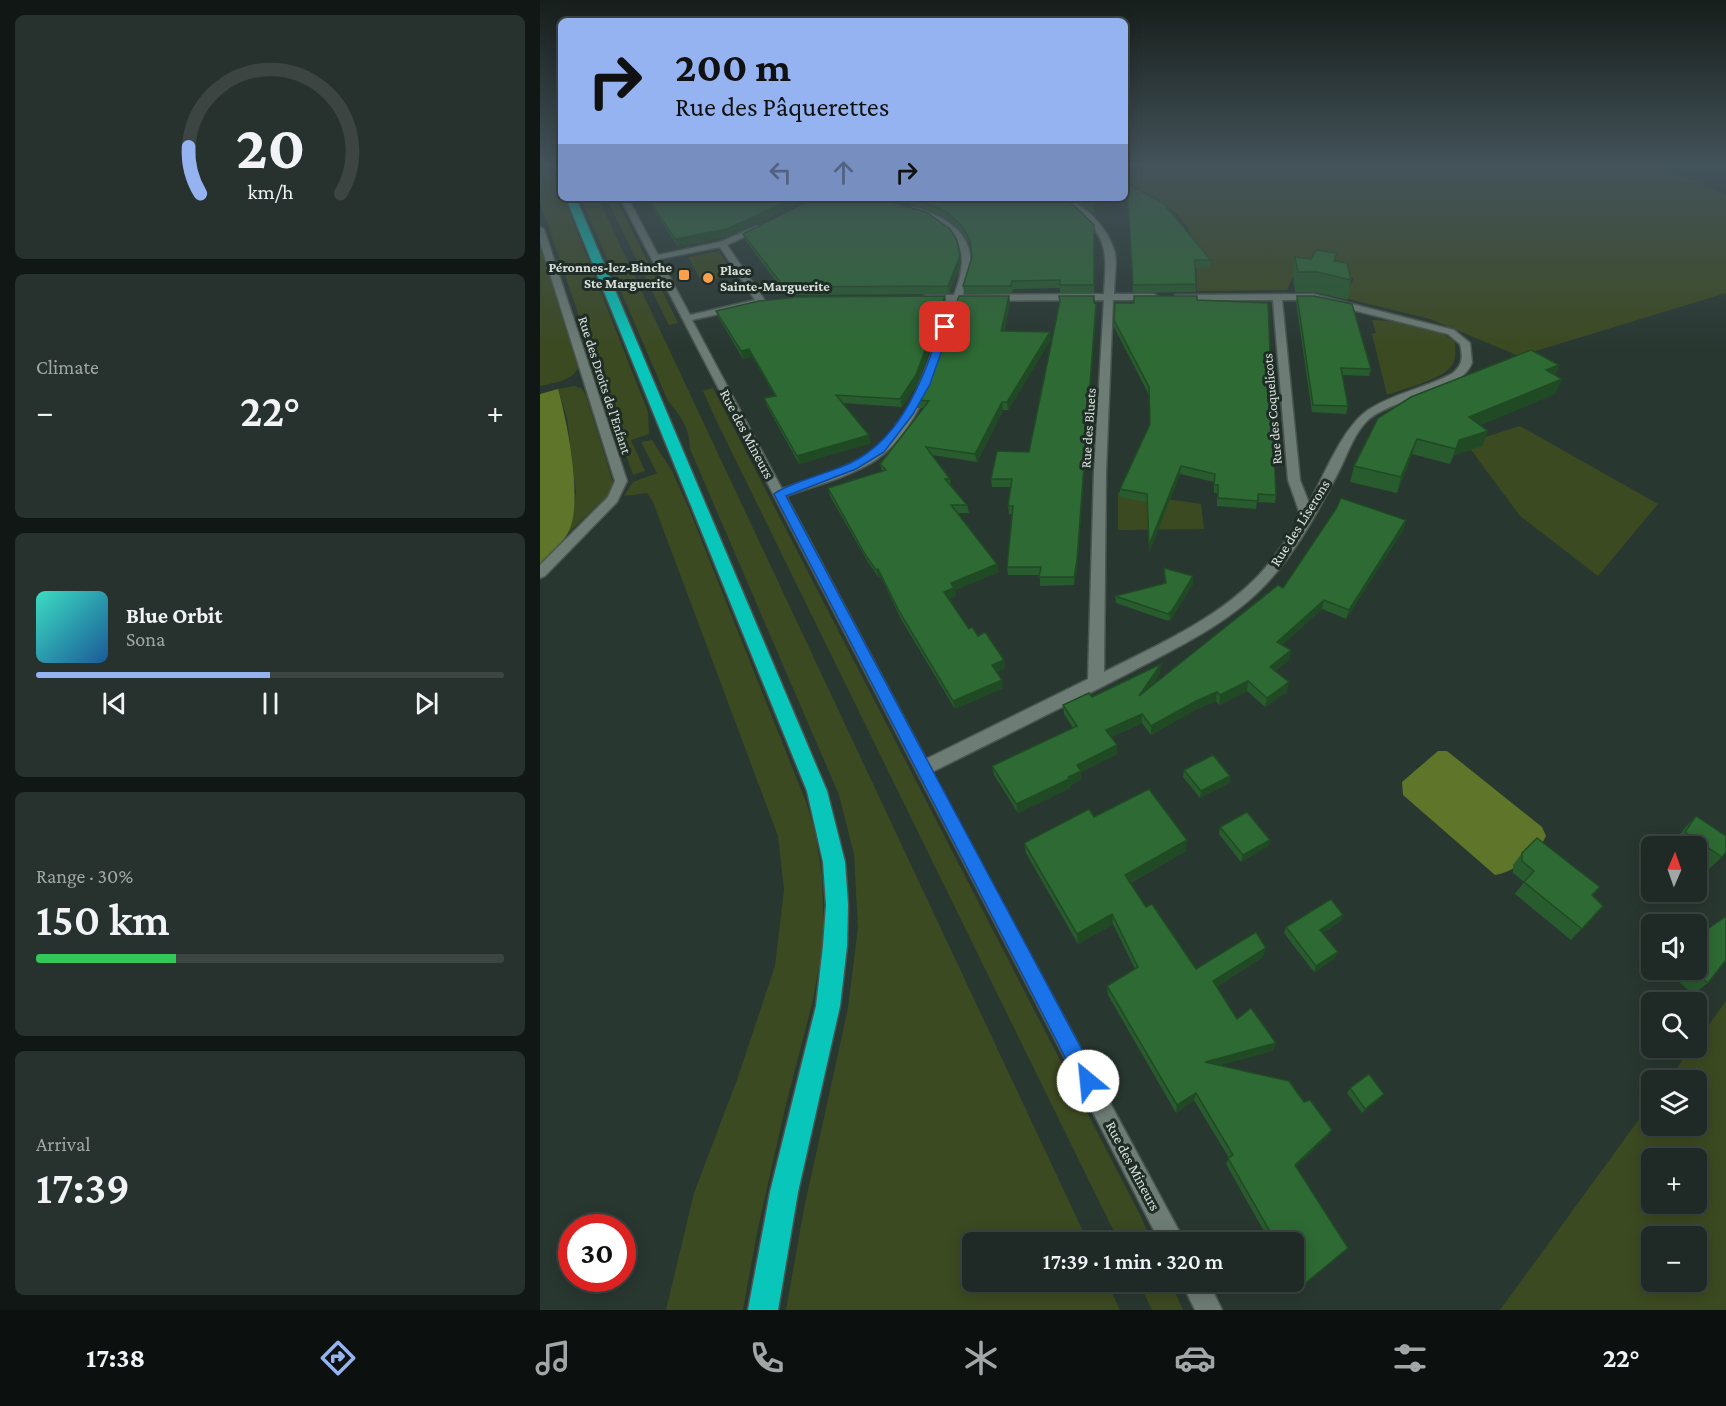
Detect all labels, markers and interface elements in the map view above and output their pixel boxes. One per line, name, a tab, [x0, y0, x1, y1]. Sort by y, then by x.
icon: right	[576, 42, 654, 120]
text: 200 m	[675, 43, 791, 90]
text: Rue des Pâquerettes	[675, 92, 889, 122]
text: 20	[235, 112, 305, 181]
icon: left	[764, 156, 797, 189]
icon: ahead	[827, 156, 860, 189]
icon: right	[890, 156, 923, 189]
text: km/h	[247, 180, 294, 204]
place label: Péronnes-lez-Binche Ste Marguerite	[548, 259, 672, 291]
place label: Place Sainte-Marguerite	[720, 262, 830, 294]
marker: Péronnes-lez-Binche Ste Marguerite	[677, 268, 691, 282]
marker: Place Sainte-Marguerite	[701, 271, 715, 285]
pin	[919, 301, 970, 352]
icon: arrive	[928, 310, 961, 343]
street label: Rue des Droits de l'Enfant	[575, 314, 635, 456]
street label: Rue des Coquelicots	[1259, 353, 1285, 465]
text: Climate	[36, 356, 99, 378]
text: 22°	[240, 386, 300, 436]
street label: Rue des Mineurs	[717, 387, 777, 481]
street label: Rue des Bluets	[1077, 387, 1099, 469]
text: −	[36, 393, 53, 430]
text: +	[487, 393, 504, 430]
street label: Rue des Liserons	[1267, 477, 1333, 569]
text: Blue Orbit	[126, 603, 222, 628]
text: Sona	[126, 628, 165, 650]
icon: previous	[98, 687, 131, 720]
icon: pause	[254, 687, 287, 720]
icon: next	[410, 687, 443, 720]
north arrow	[1641, 836, 1707, 902]
map controls	[1641, 836, 1707, 1292]
text: Range · 30%	[36, 865, 133, 887]
text: 150 km	[36, 895, 170, 945]
button: sound	[1641, 914, 1707, 980]
button: search	[1641, 992, 1707, 1058]
position arrow	[1056, 1049, 1120, 1113]
button: layers	[1641, 1070, 1707, 1136]
street label: Rue des Mineurs	[1103, 1119, 1163, 1213]
text: Arrival	[36, 1133, 90, 1155]
button: +	[1641, 1148, 1707, 1214]
text: 17:39	[36, 1163, 130, 1213]
speed limit sign: 30	[558, 1214, 636, 1292]
button: −	[1641, 1226, 1707, 1292]
text: 17:39 · 1 min · 320 m	[1043, 1249, 1223, 1274]
icon: directions	[317, 1337, 359, 1379]
icon: music	[532, 1337, 574, 1379]
icon: phone	[746, 1337, 788, 1379]
icon: climate	[960, 1337, 1002, 1379]
icon: car	[1174, 1337, 1216, 1379]
icon: filters	[1389, 1337, 1431, 1379]
text: 17:38	[86, 1343, 145, 1373]
text: 22°	[1603, 1343, 1640, 1373]

